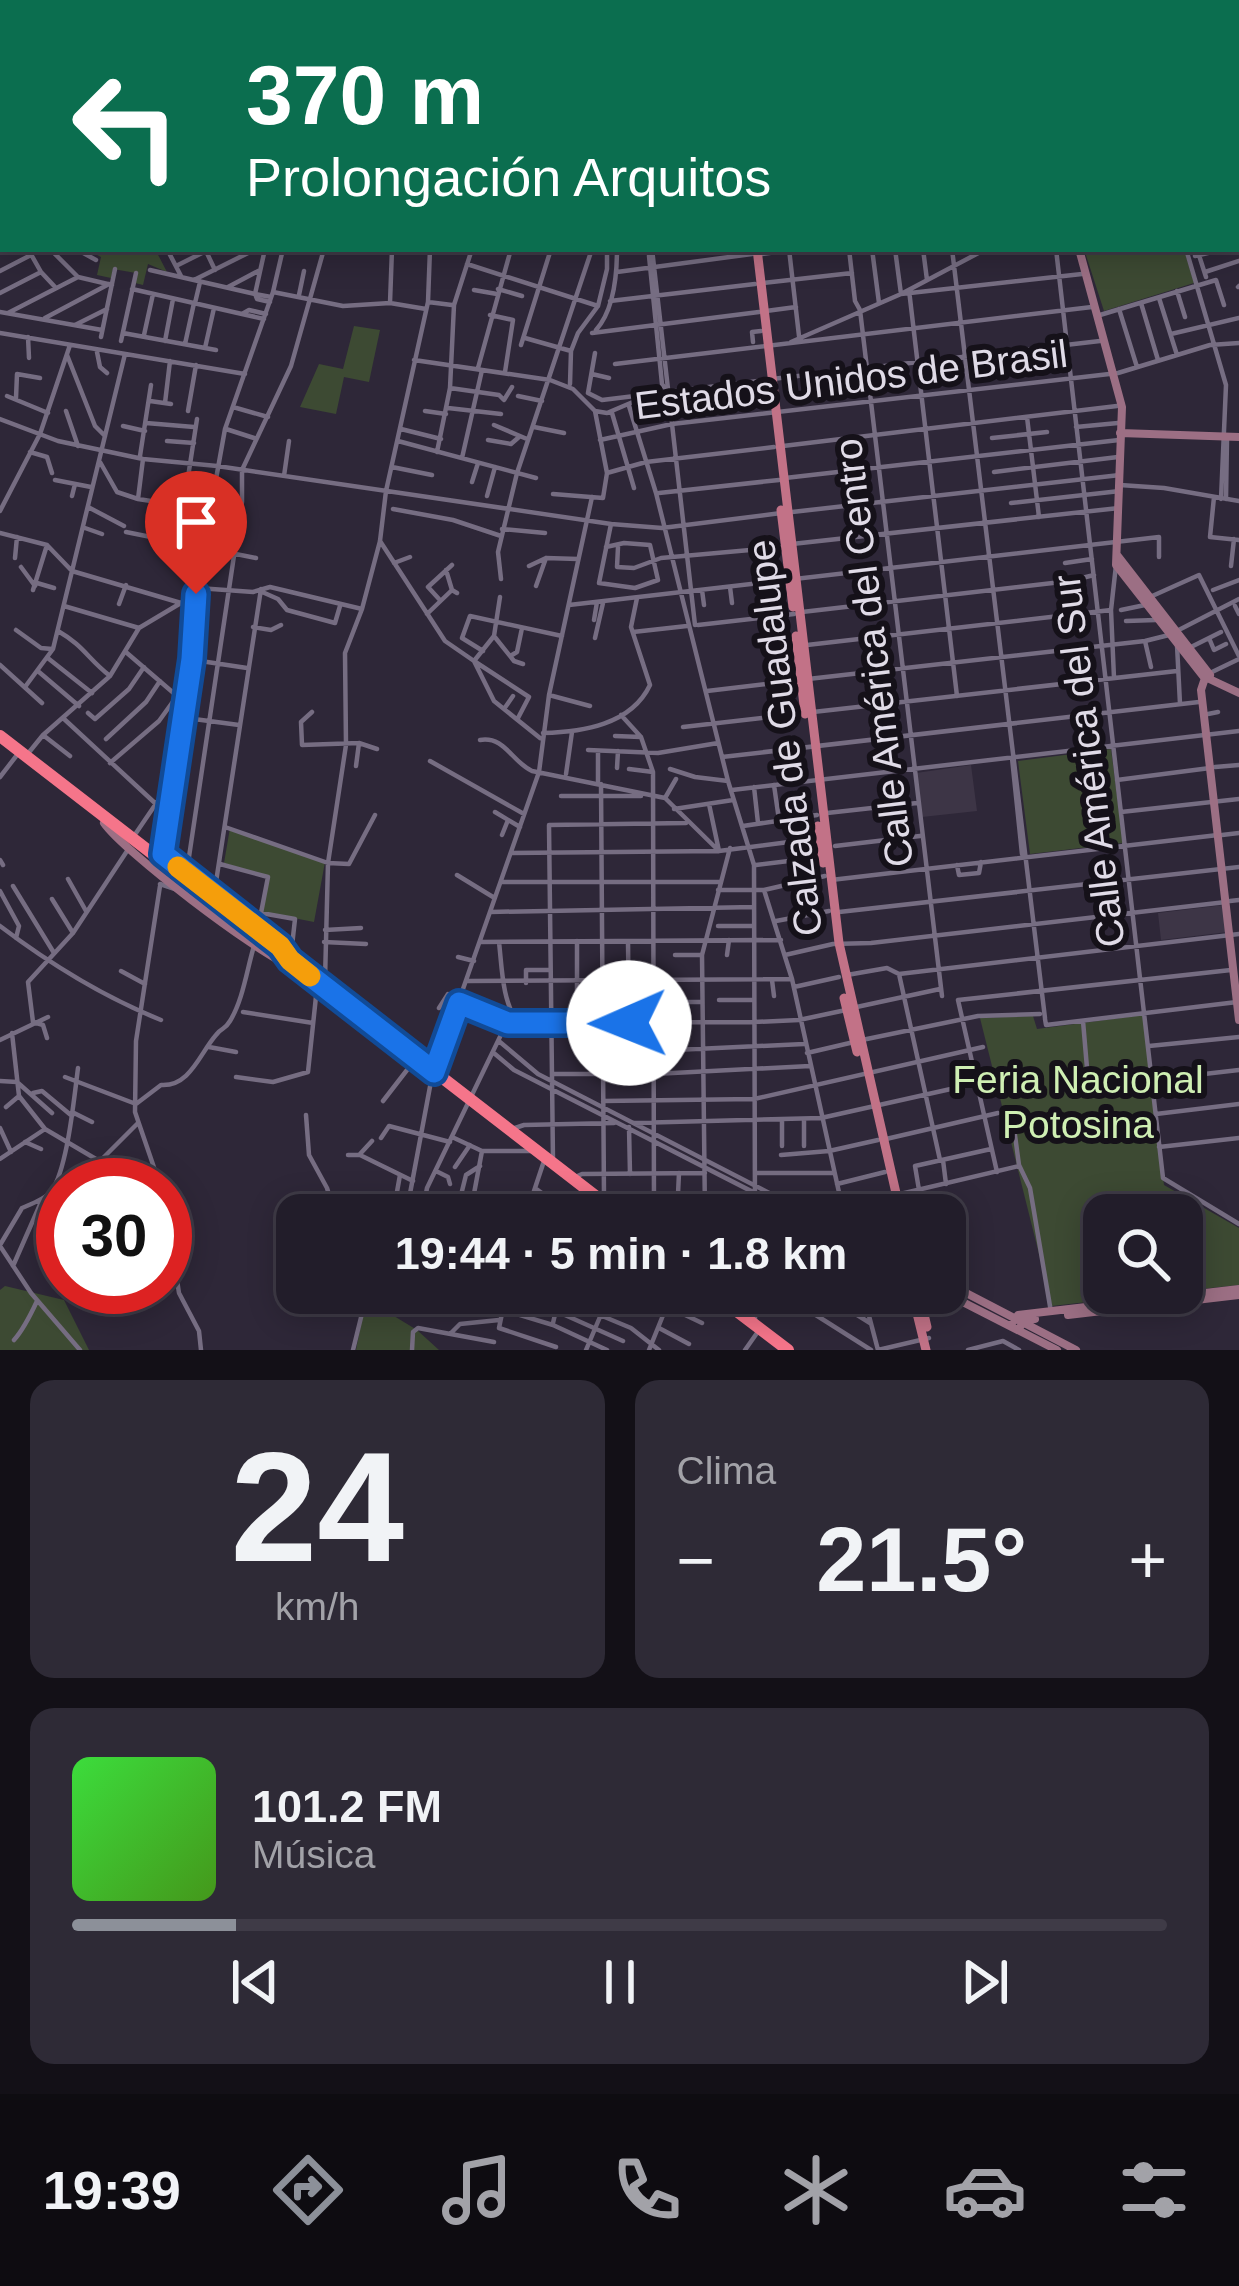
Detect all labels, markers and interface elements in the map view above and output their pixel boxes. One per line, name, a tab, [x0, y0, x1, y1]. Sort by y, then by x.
icon: left	[48, 48, 204, 204]
text: 370 m	[246, 48, 484, 142]
text: Prolongación Arquitos	[246, 147, 771, 207]
street label: Estados Unidos de Brasil	[632, 332, 1070, 427]
street label: Calle América del Centro	[826, 436, 921, 870]
pin	[145, 471, 247, 594]
icon: arrive	[163, 489, 229, 555]
street label: Calzada de Guadalupe	[739, 537, 830, 939]
street label: Calle América del Sur	[1044, 572, 1133, 950]
position arrow	[566, 960, 692, 1086]
park label: Feria Nacional Potosina	[952, 1058, 1204, 1146]
speed limit sign: 30	[36, 1158, 192, 1314]
map controls	[1083, 1194, 1203, 1314]
button: search	[1083, 1194, 1203, 1314]
text: 19:44 · 5 min · 1.8 km	[395, 1228, 847, 1279]
text: 24	[230, 1420, 404, 1594]
text: Clima	[677, 1449, 776, 1492]
text: 21.5°	[816, 1510, 1027, 1610]
text: −	[677, 1523, 715, 1597]
text: +	[1128, 1523, 1167, 1597]
text: km/h	[275, 1585, 360, 1628]
text: 101.2 FM	[252, 1781, 442, 1832]
text: Música	[252, 1833, 376, 1876]
icon: previous	[222, 1949, 288, 2015]
icon: pause	[587, 1949, 653, 2015]
icon: next	[952, 1949, 1018, 2015]
icon: directions	[266, 2148, 350, 2232]
icon: music	[435, 2148, 519, 2232]
icon: phone	[605, 2148, 689, 2232]
icon: climate	[774, 2148, 858, 2232]
icon: car	[943, 2148, 1027, 2232]
icon: filters	[1112, 2148, 1196, 2232]
text: 19:39	[43, 2160, 181, 2220]

